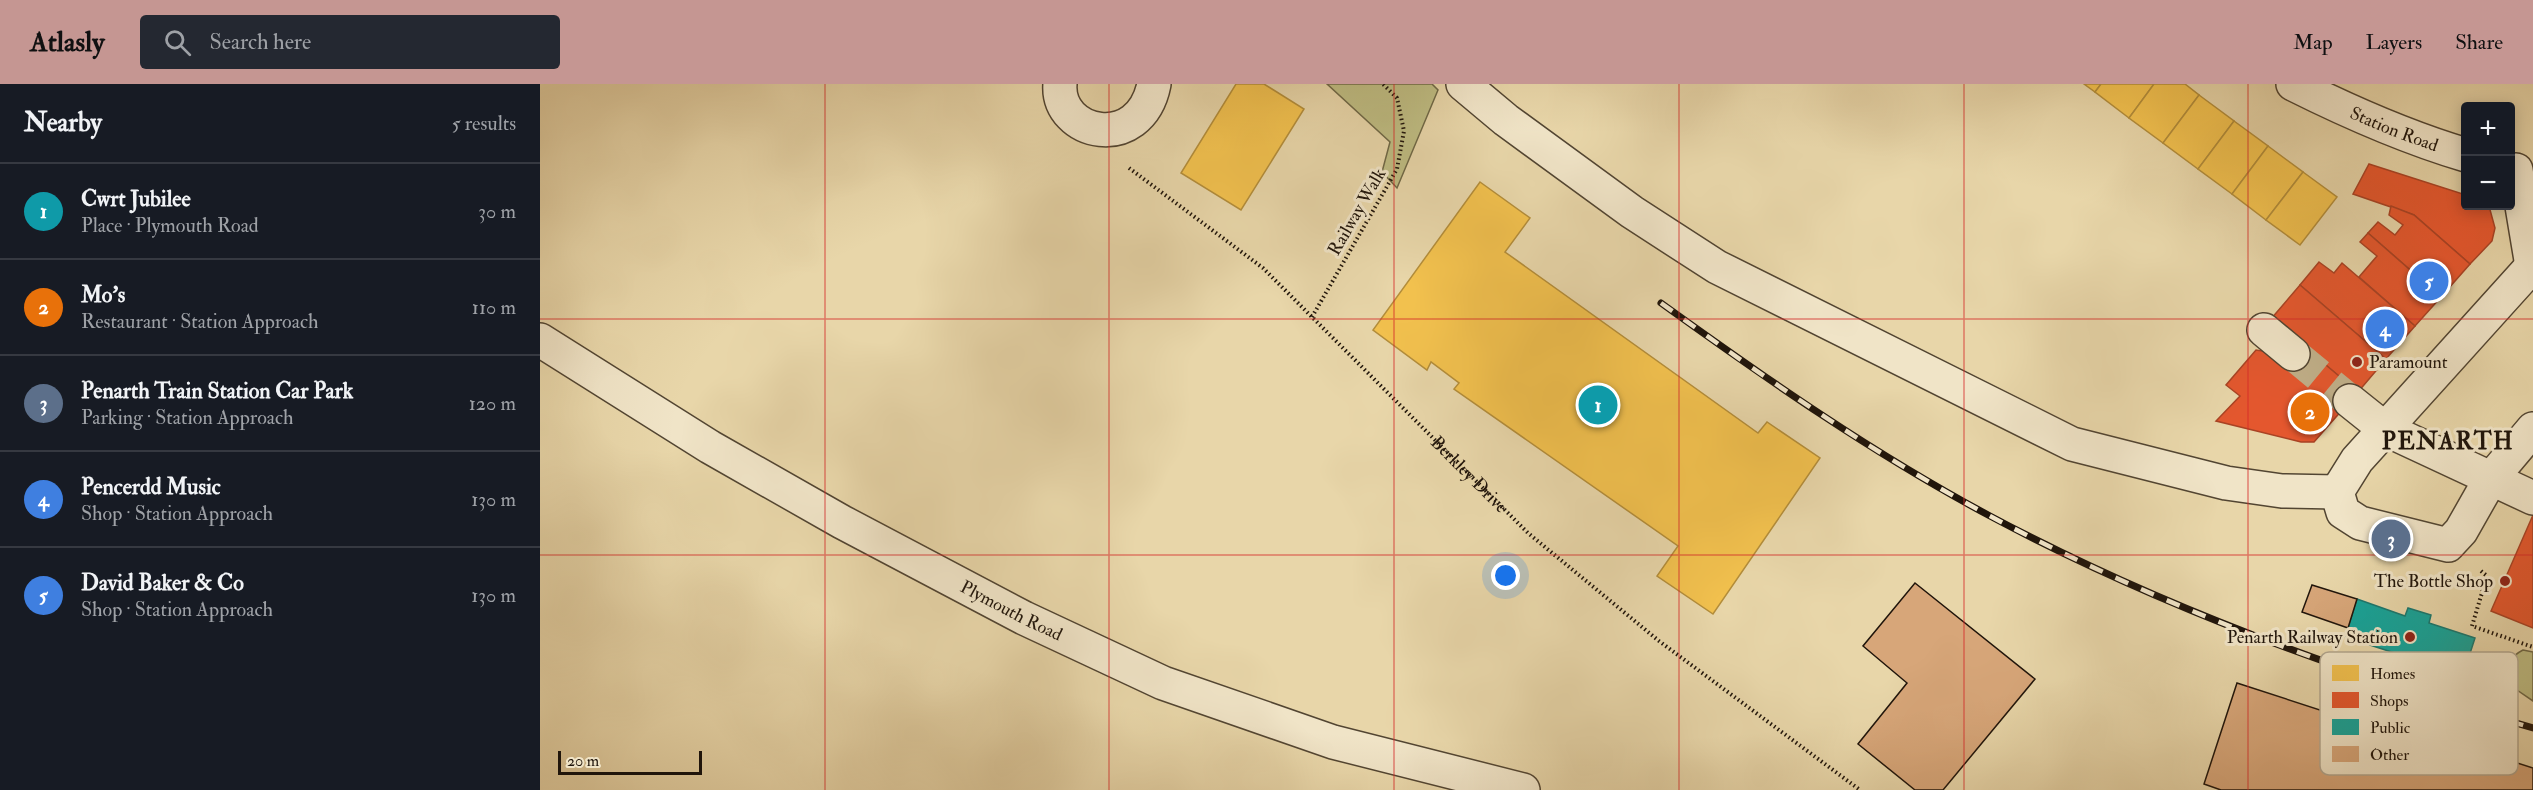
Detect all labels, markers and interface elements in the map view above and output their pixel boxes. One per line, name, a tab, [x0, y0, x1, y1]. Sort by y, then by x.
search box	[140, 15, 560, 69]
text: Atlasly	[30, 25, 104, 60]
icon: search	[161, 26, 194, 59]
text: Search here	[209, 28, 311, 56]
text: Map	[2293, 29, 2333, 56]
text: Layers	[2366, 29, 2422, 56]
text: Share	[2455, 29, 2503, 56]
street label: Station Road	[2346, 101, 2442, 157]
map controls	[2461, 102, 2515, 210]
button: +	[2461, 102, 2515, 156]
text: Nearby	[24, 107, 102, 139]
text: 5 results	[452, 111, 516, 136]
button: −	[2461, 156, 2515, 210]
street label: Railway Walk	[1323, 164, 1391, 260]
text: Cwrt Jubilee	[81, 185, 191, 213]
text: 1	[40, 199, 47, 224]
text: 30 m	[478, 199, 516, 224]
text: Place · Plymouth Road	[81, 213, 259, 238]
pin: 5	[2410, 258, 2448, 304]
text: Mo's	[81, 281, 125, 309]
text: 2	[38, 295, 49, 320]
text: 110 m	[472, 295, 516, 320]
pin: 4	[2366, 306, 2404, 352]
text: Restaurant · Station Approach	[81, 309, 318, 334]
place label: Paramount	[2369, 351, 2448, 374]
marker: Paramount	[2350, 355, 2364, 369]
text: Penarth Train Station Car Park	[81, 377, 353, 405]
pin: 1	[1578, 382, 1618, 428]
pin: 2	[2290, 390, 2330, 434]
text: 3	[40, 391, 47, 416]
text: 120 m	[469, 391, 516, 416]
text: Parking · Station Approach	[81, 405, 294, 430]
district label: PENARTH	[2382, 426, 2514, 457]
street label: Berkley Drive	[1426, 431, 1513, 518]
text: Pencerdd Music	[81, 473, 221, 501]
text: 4	[38, 487, 49, 512]
text: 130 m	[471, 487, 516, 512]
text: Shop · Station Approach	[81, 501, 273, 526]
pin: 3	[2372, 516, 2410, 562]
your location	[1491, 561, 1520, 590]
text: David Baker & Co	[81, 569, 244, 597]
place label: The Bottle Shop	[2374, 570, 2493, 593]
marker: The Bottle Shop	[2498, 574, 2512, 588]
street label: Plymouth Road	[956, 575, 1066, 646]
text: 5	[39, 583, 48, 608]
text: 130 m	[471, 583, 516, 608]
text: Shop · Station Approach	[81, 597, 273, 622]
place label: Penarth Railway Station	[2227, 626, 2398, 649]
marker: Penarth Railway Station	[2403, 630, 2417, 644]
legend	[2320, 652, 2518, 775]
text: Homes	[2370, 664, 2415, 684]
text: Shops	[2370, 691, 2409, 712]
text: Public	[2370, 718, 2411, 738]
text: Other	[2370, 745, 2409, 765]
scale bar	[558, 748, 702, 776]
text: 20 m	[567, 751, 599, 771]

